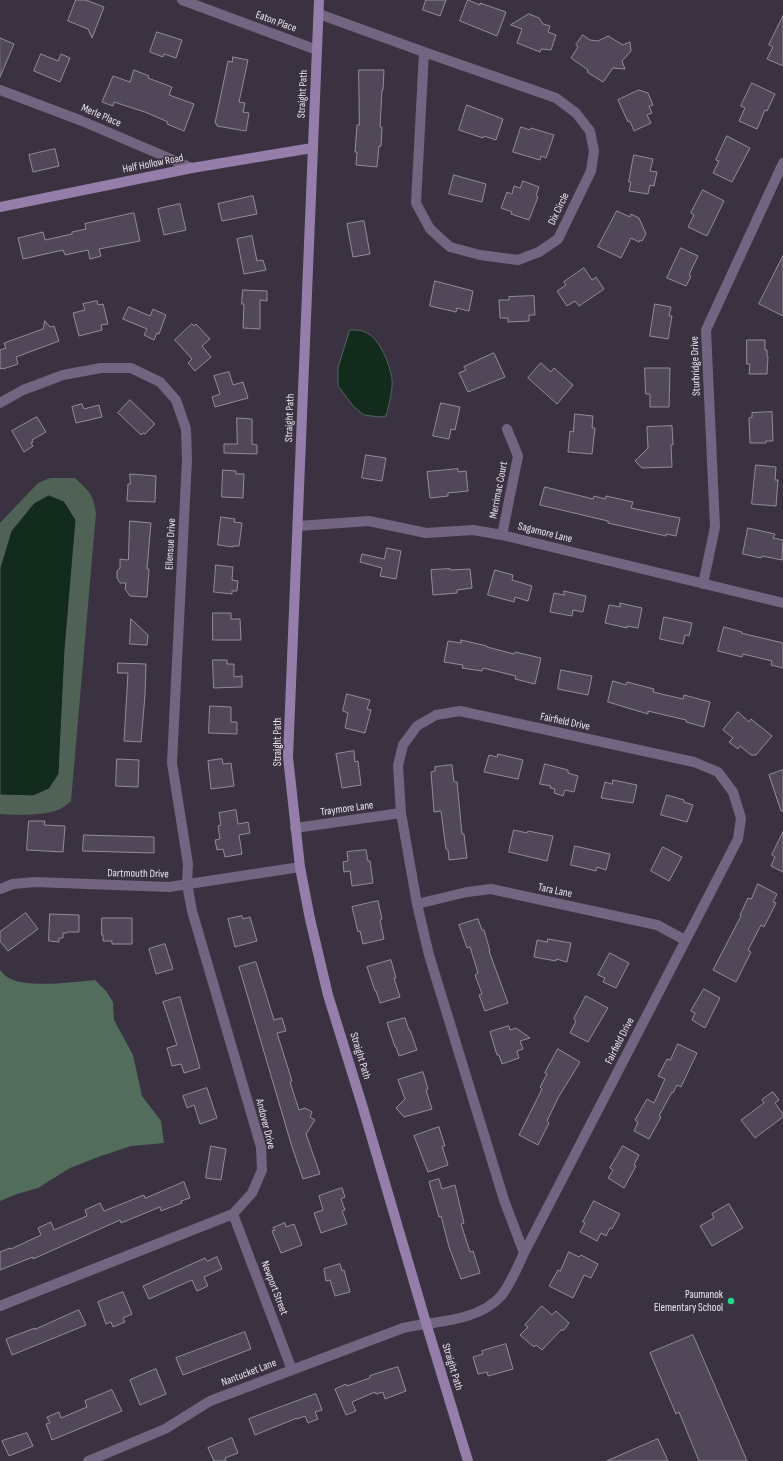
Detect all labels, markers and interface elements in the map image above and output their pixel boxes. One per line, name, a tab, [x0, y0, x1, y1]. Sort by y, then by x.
street label: Eaton Place	[254, 9, 298, 35]
street label: Straight Path	[295, 69, 311, 119]
street label: Merle Place	[79, 102, 123, 130]
street label: Half Hollow Road	[121, 152, 185, 176]
street label: Dix Circle	[545, 191, 573, 227]
street label: Sturbridge Drive	[688, 336, 704, 396]
street label: Straight Path	[283, 394, 297, 442]
street label: Merrimac Court	[487, 460, 511, 520]
street label: Ellensue Drive	[163, 518, 179, 570]
street label: Sagamore Lane	[516, 520, 574, 546]
street label: Fairfield Drive	[539, 710, 591, 734]
street label: Straight Path	[271, 718, 285, 766]
street label: Traymore Lane	[320, 799, 374, 819]
street label: Dartmouth Drive	[107, 867, 169, 881]
street label: Tara Lane	[537, 881, 573, 901]
street label: Fairfield Drive	[603, 1016, 637, 1066]
street label: Straight Path	[347, 1031, 373, 1081]
street label: Andover Drive	[252, 1097, 278, 1151]
street label: Newport Street	[258, 1259, 290, 1317]
place label: Paumanok Elementary School	[654, 1288, 723, 1314]
marker: Paumanok Elementary School	[726, 1296, 736, 1306]
street label: Straight Path	[439, 1342, 465, 1392]
street label: Nantucket Lane	[220, 1356, 278, 1390]

